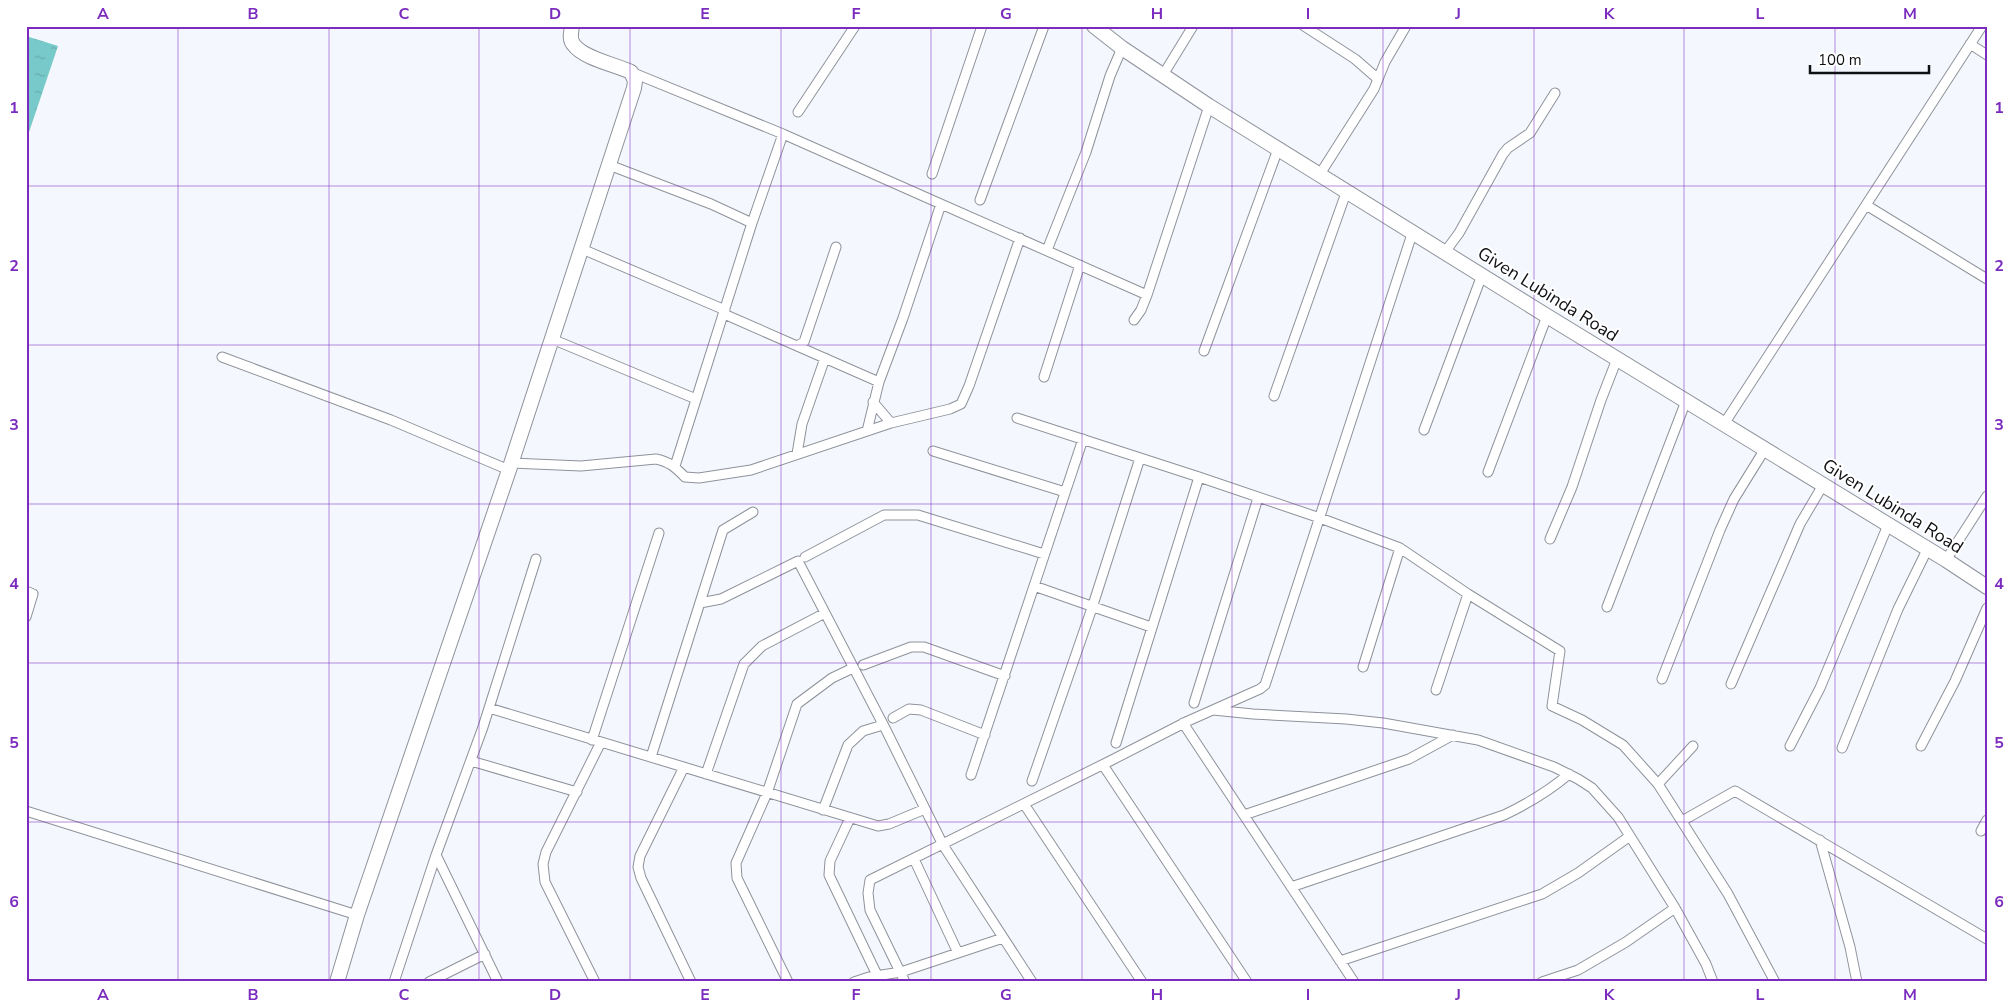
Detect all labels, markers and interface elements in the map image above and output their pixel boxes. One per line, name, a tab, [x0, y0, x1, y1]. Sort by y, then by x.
text: A	[97, 3, 109, 25]
text: B	[247, 3, 259, 25]
text: C	[399, 3, 410, 25]
text: D	[549, 3, 561, 25]
text: E	[700, 3, 710, 25]
text: F	[852, 3, 861, 25]
text: G	[1000, 3, 1012, 25]
text: H	[1151, 3, 1163, 25]
text: I	[1306, 3, 1310, 25]
text: J	[1454, 3, 1461, 25]
text: K	[1604, 3, 1616, 25]
text: L	[1756, 3, 1765, 25]
text: M	[1903, 3, 1917, 25]
scale bar	[1810, 42, 1929, 74]
text: 100 m	[1818, 50, 1862, 70]
text: 1	[9, 97, 19, 119]
text: 1	[1994, 97, 2004, 119]
street label: Given Lubinda Road	[1473, 241, 1623, 347]
text: 2	[9, 255, 19, 277]
text: 2	[1994, 255, 2004, 277]
text: 3	[9, 414, 19, 436]
text: 3	[1994, 414, 2004, 436]
street label: Given Lubinda Road	[1818, 453, 1968, 559]
text: 4	[9, 573, 19, 595]
text: 4	[1994, 573, 2004, 595]
text: 5	[9, 732, 19, 754]
text: 5	[1994, 732, 2004, 754]
text: 6	[9, 891, 19, 913]
text: 6	[1994, 891, 2004, 913]
text: A	[97, 984, 109, 1006]
text: B	[247, 984, 259, 1006]
text: C	[399, 984, 410, 1006]
text: D	[549, 984, 561, 1006]
text: E	[700, 984, 710, 1006]
text: F	[852, 984, 861, 1006]
text: G	[1000, 984, 1012, 1006]
text: H	[1151, 984, 1163, 1006]
text: I	[1306, 984, 1310, 1006]
text: J	[1454, 984, 1461, 1006]
text: K	[1604, 984, 1616, 1006]
text: L	[1756, 984, 1765, 1006]
text: M	[1903, 984, 1917, 1006]

